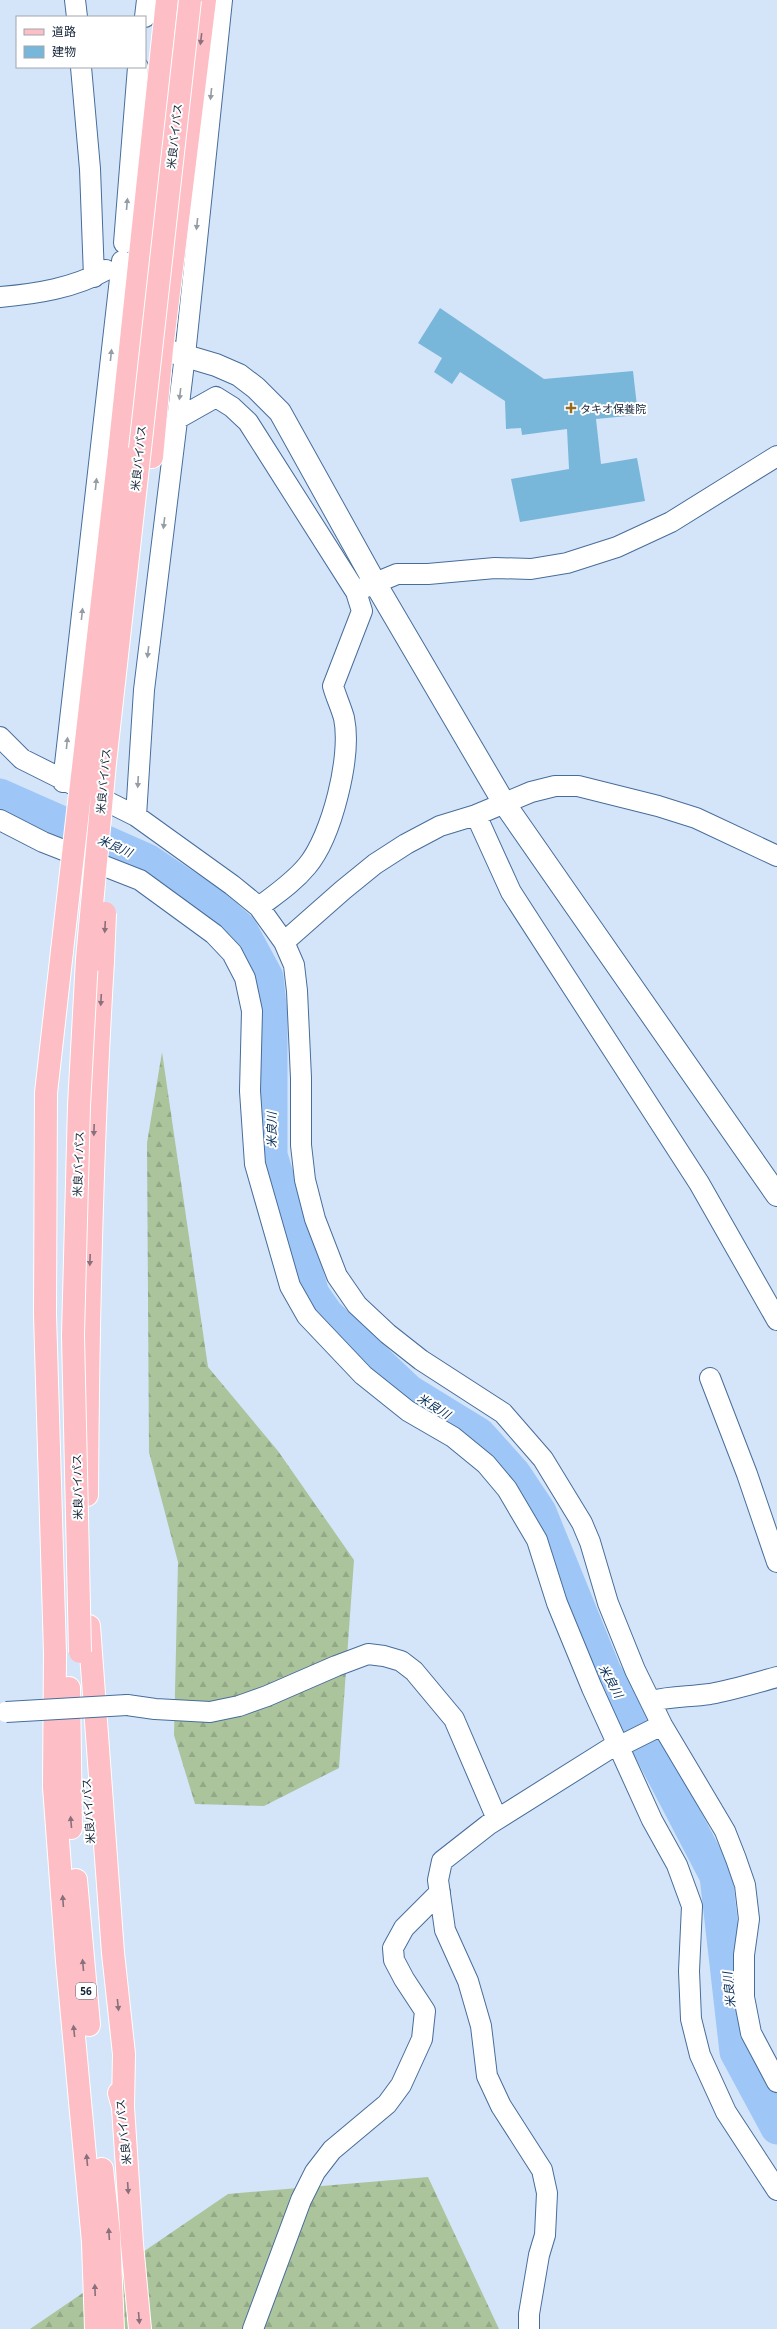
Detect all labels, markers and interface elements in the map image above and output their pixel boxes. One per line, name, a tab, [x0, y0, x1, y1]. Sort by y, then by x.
legend	[16, 16, 146, 68]
text: 道路	[52, 23, 76, 40]
one-way arrow	[197, 33, 204, 45]
text: 建物	[52, 43, 76, 60]
one-way arrow	[208, 88, 214, 100]
street label: 米良バイパス	[163, 103, 185, 169]
one-way arrow	[124, 198, 131, 210]
one-way arrow	[194, 218, 200, 230]
one-way arrow	[108, 349, 114, 361]
one-way arrow	[177, 388, 183, 400]
place label: タキオ保養院	[580, 401, 646, 416]
marker: タキオ保養院	[565, 402, 577, 414]
street label: 米良バイパス	[127, 425, 149, 491]
one-way arrow	[93, 478, 100, 491]
one-way arrow	[161, 517, 167, 529]
one-way arrow	[79, 608, 85, 620]
one-way arrow	[145, 646, 151, 658]
one-way arrow	[64, 737, 71, 749]
street label: 米良バイパス	[93, 748, 113, 814]
one-way arrow	[134, 776, 141, 788]
water label: 米良川	[95, 831, 137, 862]
one-way arrow	[101, 921, 108, 933]
one-way arrow	[97, 994, 104, 1006]
water label: 米良川	[263, 1110, 280, 1148]
one-way arrow	[91, 1124, 97, 1137]
street label: 米良バイパス	[69, 1131, 87, 1197]
one-way arrow	[86, 1254, 93, 1266]
water label: 米良川	[414, 1389, 455, 1424]
street label: 米良バイパス	[69, 1454, 85, 1520]
water label: 米良川	[595, 1661, 628, 1703]
street label: 米良バイパス	[78, 1778, 98, 1844]
one-way arrow	[68, 1816, 74, 1828]
one-way arrow	[59, 1895, 66, 1907]
one-way arrow	[80, 1959, 87, 1971]
water label: 米良川	[718, 1969, 739, 2009]
road number: 56	[76, 1983, 96, 1999]
one-way arrow	[115, 1999, 122, 2011]
one-way arrow	[71, 2025, 78, 2037]
street label: 米良バイパス	[112, 2099, 134, 2165]
one-way arrow	[83, 2154, 90, 2166]
one-way arrow	[125, 2182, 131, 2195]
one-way arrow	[105, 2228, 112, 2240]
one-way arrow	[92, 2283, 98, 2296]
one-way arrow	[135, 2311, 142, 2324]

